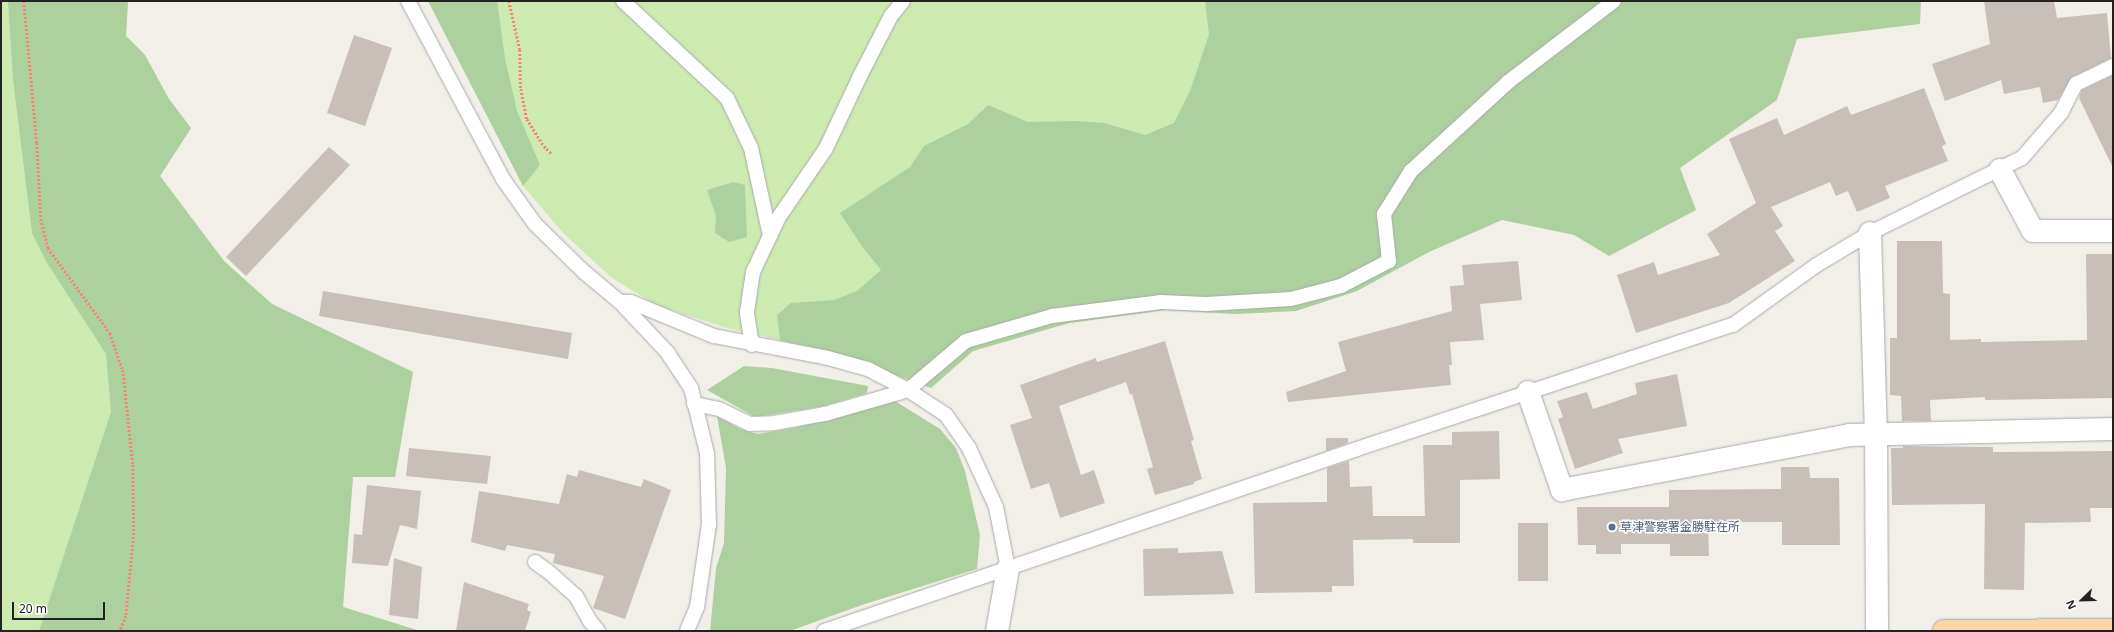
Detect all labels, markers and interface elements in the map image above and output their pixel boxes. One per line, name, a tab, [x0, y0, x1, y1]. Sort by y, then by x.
place label: 草津警察署金勝駐在所	[1620, 520, 1740, 534]
marker: 草津警察署金勝駐在所	[1607, 522, 1617, 532]
north arrow	[2062, 580, 2102, 620]
scale bar	[14, 594, 107, 620]
text: N	[2062, 598, 2079, 612]
text: 20 m	[19, 600, 47, 617]

